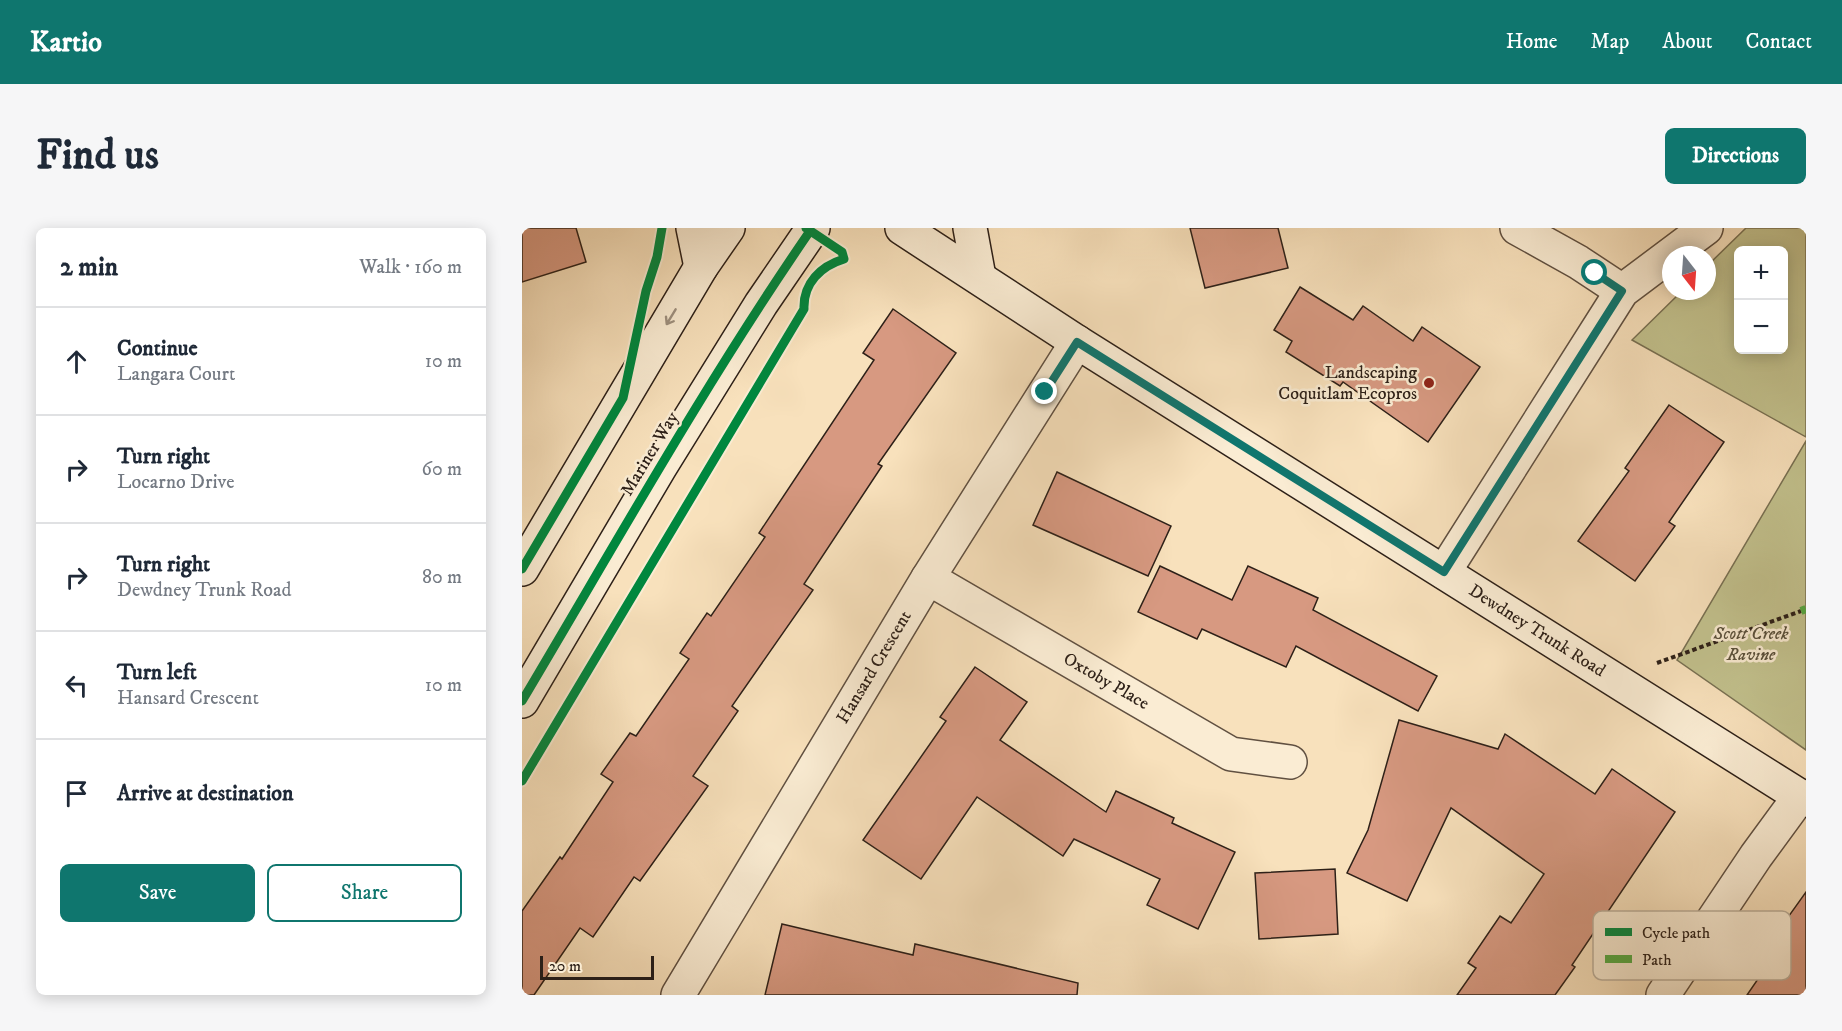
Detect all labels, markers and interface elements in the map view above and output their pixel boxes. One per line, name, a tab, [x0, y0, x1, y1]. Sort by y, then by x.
text: Kartio	[30, 25, 102, 60]
text: Home	[1506, 29, 1558, 55]
text: Map	[1591, 29, 1629, 55]
text: About	[1662, 29, 1713, 55]
text: Contact	[1746, 29, 1812, 55]
button: Directions	[1665, 128, 1806, 184]
text: Find us	[36, 130, 159, 182]
north arrow	[1662, 246, 1716, 300]
map controls	[1734, 246, 1788, 354]
button: +	[1734, 246, 1788, 300]
text: 2 min	[60, 251, 118, 284]
text: Walk · 160 m	[359, 255, 462, 280]
route start	[1581, 259, 1607, 285]
button: −	[1734, 300, 1788, 354]
one-way arrow	[665, 308, 677, 325]
text: Continue	[117, 335, 198, 362]
icon: ahead	[60, 345, 93, 378]
text: 10 m	[425, 349, 462, 374]
text: Langara Court	[117, 362, 235, 387]
place label: Landscaping Coquitlam Ecopros	[1278, 362, 1417, 405]
marker: Landscaping Coquitlam Ecopros	[1422, 376, 1436, 390]
route end	[1031, 378, 1057, 404]
street label: Mariner Way	[616, 408, 684, 500]
text: Turn right	[117, 443, 210, 470]
icon: right	[60, 453, 93, 486]
text: 60 m	[422, 457, 462, 482]
text: Locarno Drive	[117, 470, 235, 495]
text: Turn right	[117, 551, 210, 578]
icon: right	[60, 561, 93, 594]
text: 80 m	[422, 565, 462, 590]
text: Dewdney Trunk Road	[117, 578, 292, 603]
street label: Dewdney Trunk Road	[1465, 580, 1609, 682]
street label: Hansard Crescent	[832, 607, 917, 728]
park label: Scott Creek Ravine	[1712, 623, 1789, 666]
street label: Oxtoby Place	[1059, 648, 1153, 715]
text: Turn left	[117, 659, 197, 686]
icon: left	[60, 669, 93, 702]
text: 10 m	[425, 673, 462, 698]
text: Hansard Crescent	[117, 686, 259, 711]
icon: arrive	[60, 777, 93, 810]
text: Arrive at destination	[117, 780, 294, 807]
button: Save	[60, 864, 255, 922]
button: Share	[267, 864, 462, 922]
legend	[1593, 911, 1791, 980]
text: Cycle path	[1642, 923, 1711, 943]
text: Path	[1642, 950, 1672, 970]
scale bar	[540, 953, 654, 980]
text: 20 m	[549, 956, 581, 976]

